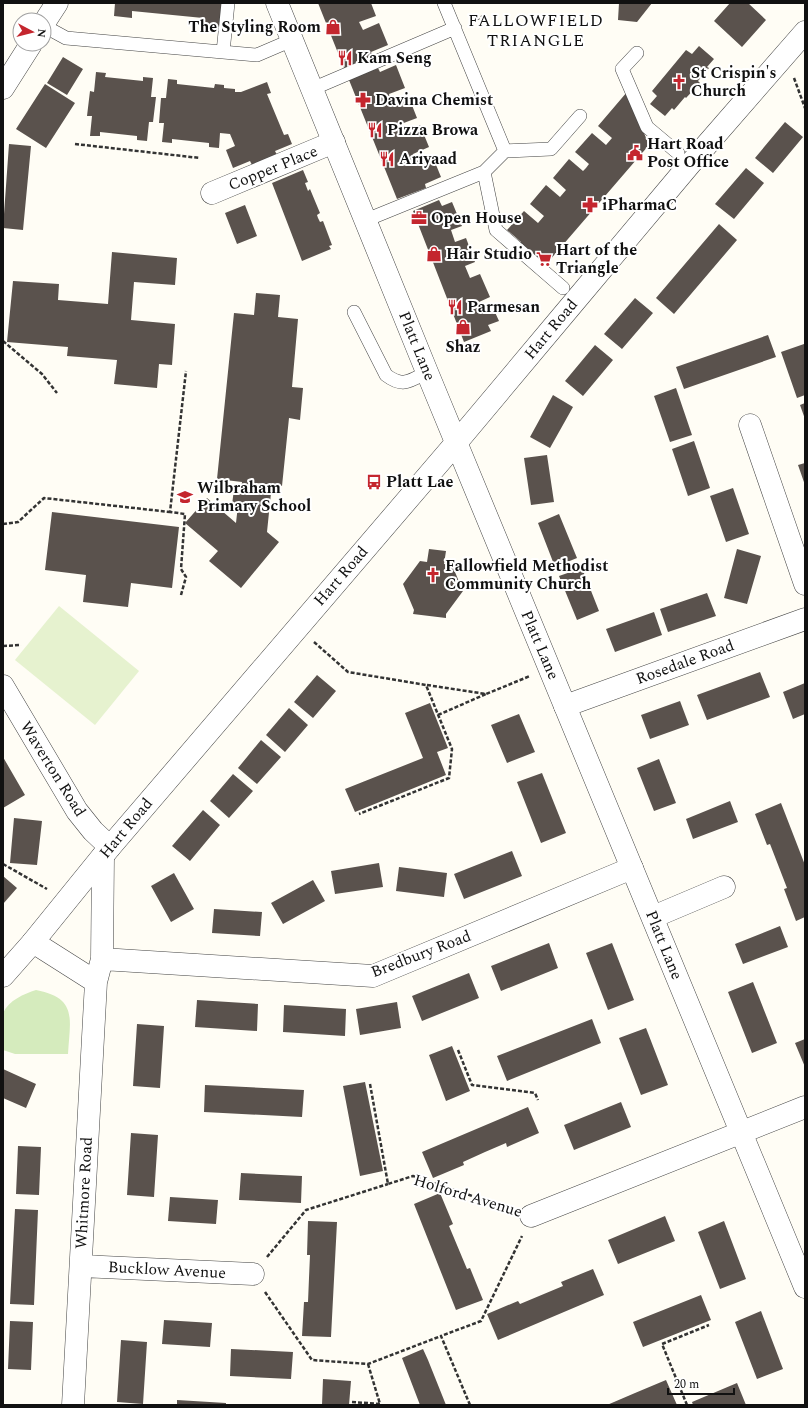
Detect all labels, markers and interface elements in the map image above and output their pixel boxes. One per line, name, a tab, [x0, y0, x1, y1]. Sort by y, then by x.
district label: FALLOWFIELD TRIANGLE	[468, 8, 604, 54]
north arrow	[12, 12, 52, 52]
place label: The Styling Room	[188, 15, 322, 39]
shop icon: The Styling Room	[324, 18, 342, 36]
text: N	[32, 28, 50, 39]
place label: Kam Seng	[357, 46, 432, 70]
restaurant icon: Kam Seng	[336, 49, 354, 67]
place label: St Crispin's Church	[691, 61, 777, 103]
church icon: St Crispin's Church	[670, 73, 688, 91]
place label: Davina Chemist	[375, 88, 493, 112]
pharmacy icon: Davina Chemist	[354, 91, 372, 109]
place label: Pizza Browa	[387, 118, 479, 142]
restaurant icon: Pizza Browa	[366, 121, 384, 139]
place label: Hart Road Post Office	[647, 132, 729, 174]
street label: Copper Place	[225, 139, 321, 197]
public building icon: Hart Road Post Office	[626, 144, 644, 162]
place label: Ariyaad	[399, 147, 457, 171]
restaurant icon: Ariyaad	[378, 150, 396, 168]
place label: iPharmaC	[602, 193, 677, 217]
pharmacy icon: iPharmaC	[581, 196, 599, 214]
place label: Open House	[431, 206, 522, 230]
office icon: Open House	[410, 209, 428, 227]
place label: Hart of the Triangle	[556, 238, 637, 280]
place label: Hair Studio	[446, 242, 532, 266]
shop icon: Hair Studio	[425, 245, 443, 263]
supermarket icon: Hart of the Triangle	[535, 250, 553, 268]
street label: Hart Road	[518, 293, 584, 365]
place label: Parmesan	[467, 295, 540, 319]
restaurant icon: Parmesan	[446, 298, 464, 316]
street label: Platt Lane	[392, 308, 442, 384]
shop icon: Shaz	[454, 318, 472, 336]
place label: Shaz	[445, 335, 481, 359]
place label: Platt Lae	[386, 470, 453, 494]
bus stop icon: Platt Lae	[365, 473, 383, 491]
place label: Wilbraham Primary School	[197, 476, 311, 518]
school or university icon: Wilbraham Primary School	[176, 488, 194, 506]
street label: Hart Road	[308, 541, 374, 611]
place label: Fallowfield Methodist Community Church	[445, 554, 608, 596]
church icon: Fallowfield Methodist Community Church	[424, 566, 442, 584]
street label: Platt Lane	[515, 607, 565, 683]
street label: Rosedale Road	[632, 633, 738, 691]
street label: Waverton Road	[14, 717, 92, 821]
street label: Hart Road	[93, 792, 159, 864]
street label: Platt Lane	[639, 907, 689, 983]
street label: Bredbury Road	[367, 924, 475, 984]
street label: Whitmore Road	[69, 1136, 99, 1250]
street label: Holford Avenue	[411, 1168, 525, 1224]
street label: Bucklow Avenue	[107, 1255, 227, 1285]
scale bar	[668, 1370, 734, 1396]
text: 20 m	[674, 1375, 699, 1394]

